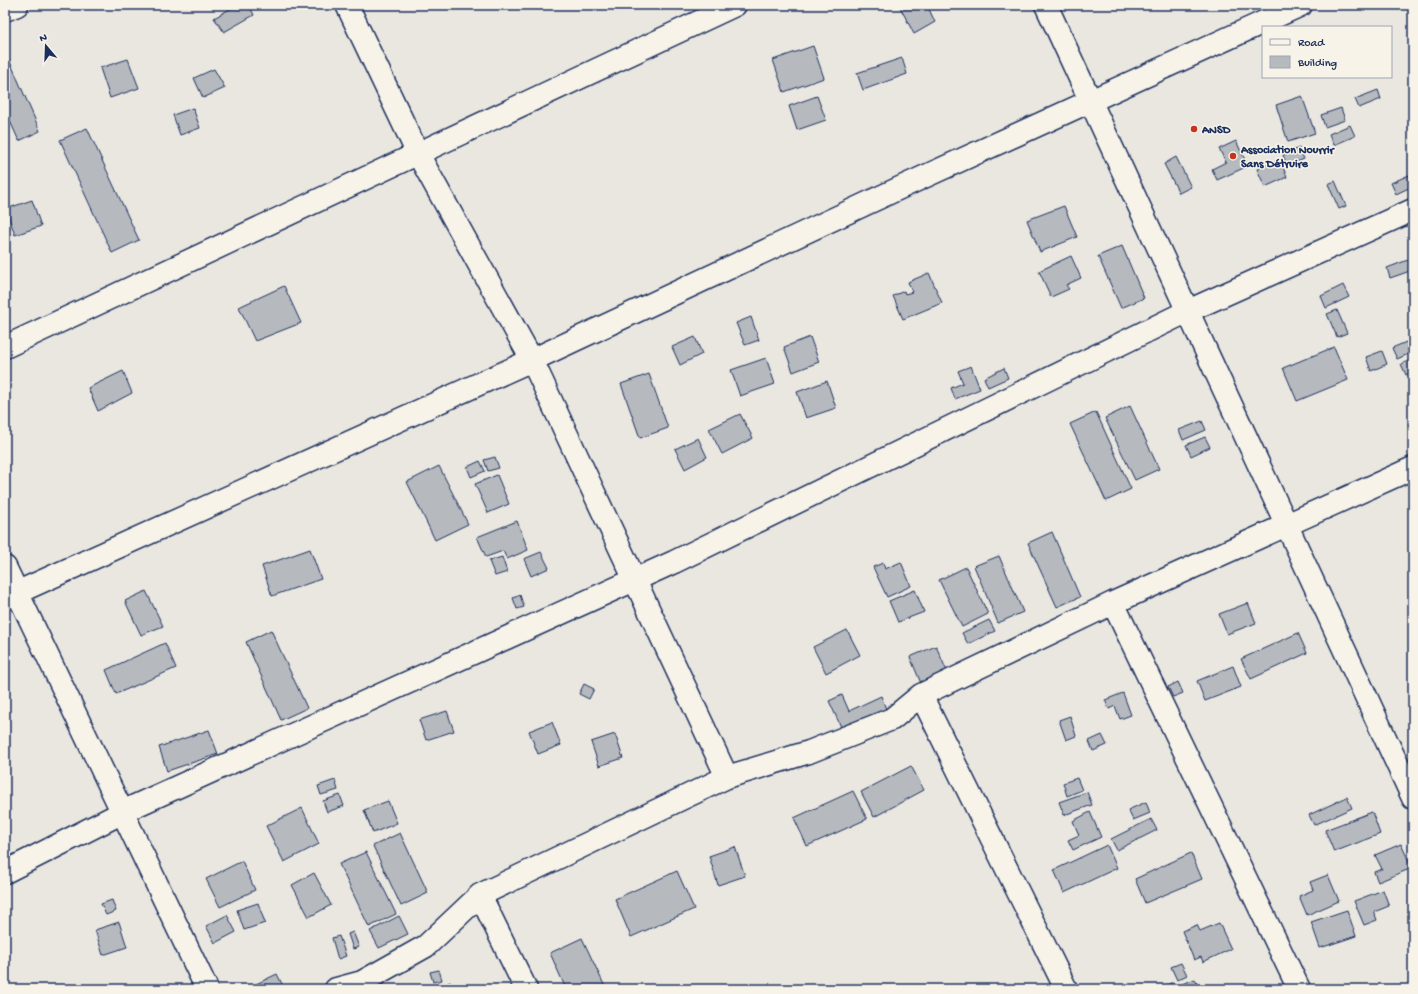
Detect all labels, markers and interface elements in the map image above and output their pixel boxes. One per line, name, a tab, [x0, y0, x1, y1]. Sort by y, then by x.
north arrow	[26, 26, 66, 66]
legend	[1262, 26, 1392, 78]
text: N	[38, 32, 49, 45]
text: Road	[1298, 37, 1325, 51]
text: Building	[1297, 57, 1337, 71]
marker: ANSD	[1189, 124, 1199, 134]
place label: ANSD	[1201, 124, 1231, 138]
place label: Association Nourrir Sans Détruire	[1240, 144, 1336, 172]
marker: Association Nourrir Sans Détruire	[1228, 151, 1238, 161]

